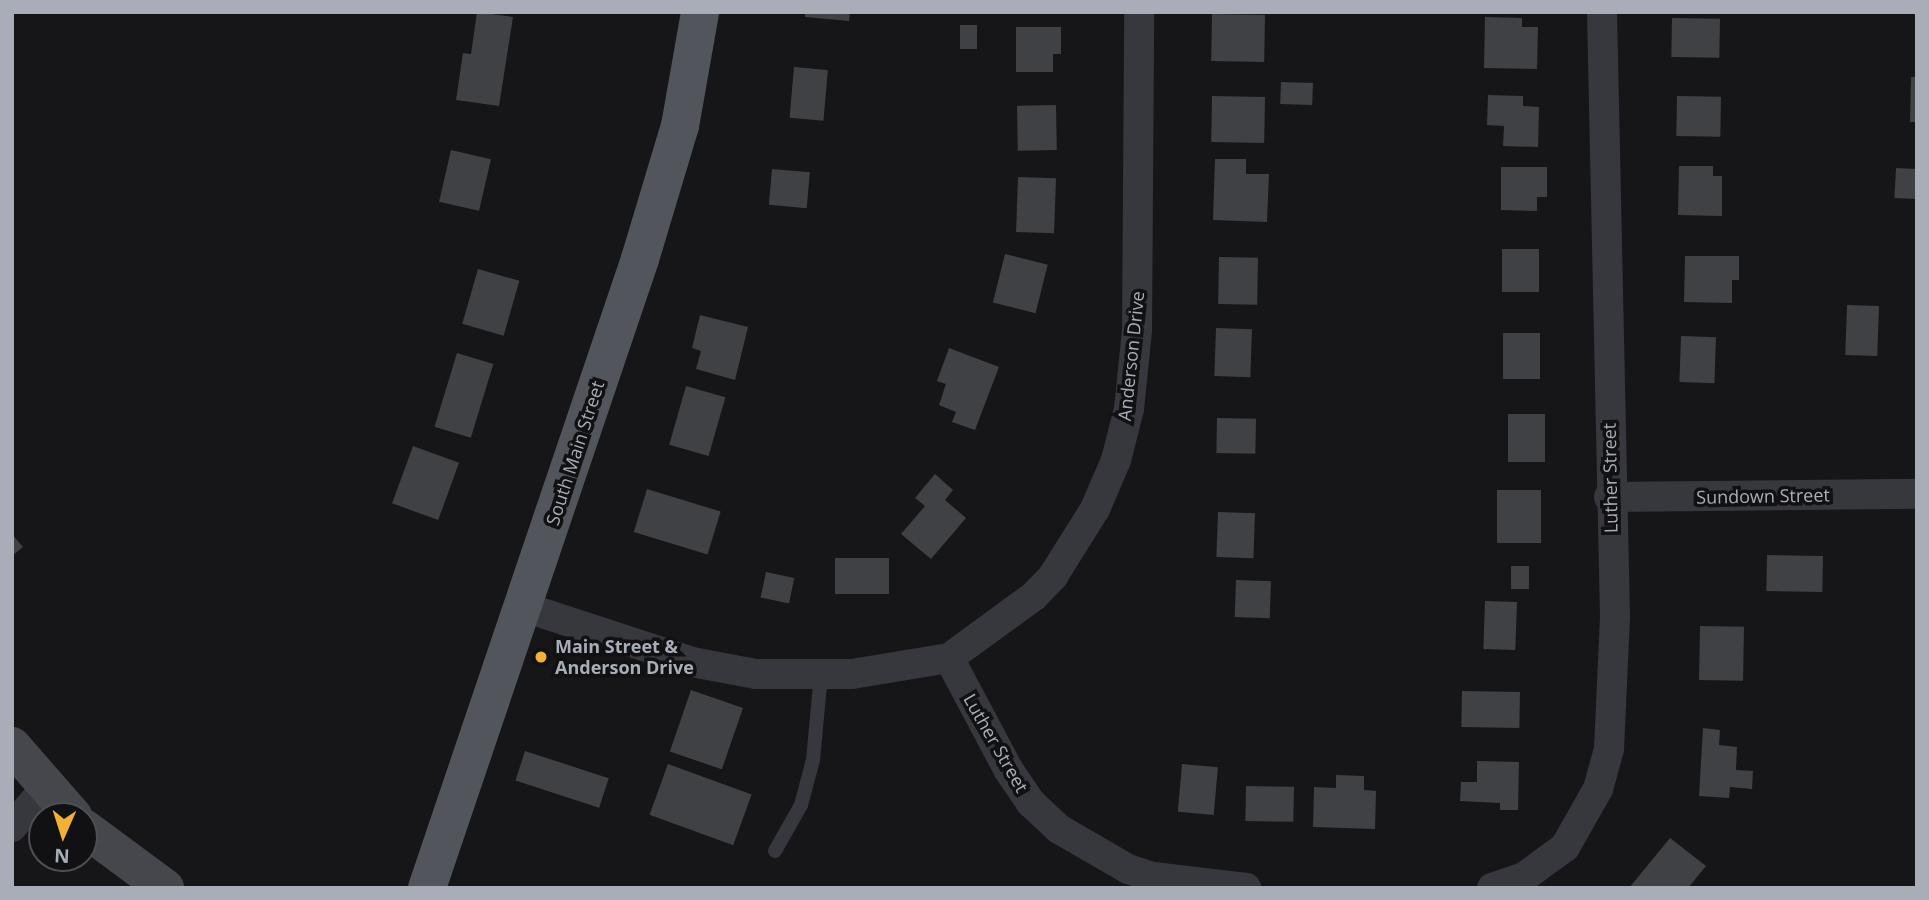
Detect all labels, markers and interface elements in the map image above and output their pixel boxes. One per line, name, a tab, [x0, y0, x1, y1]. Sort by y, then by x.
street label: Anderson Drive	[1113, 290, 1149, 422]
street label: South Main Street	[541, 378, 609, 528]
street label: Luther Street	[1598, 423, 1622, 533]
street label: Sundown Street	[1696, 484, 1830, 508]
place label: Main Street & Anderson Drive	[555, 636, 694, 678]
marker: Main Street & Anderson Drive	[533, 649, 549, 665]
street label: Luther Street	[959, 690, 1033, 796]
north arrow	[28, 802, 98, 872]
text: N	[54, 843, 70, 869]

